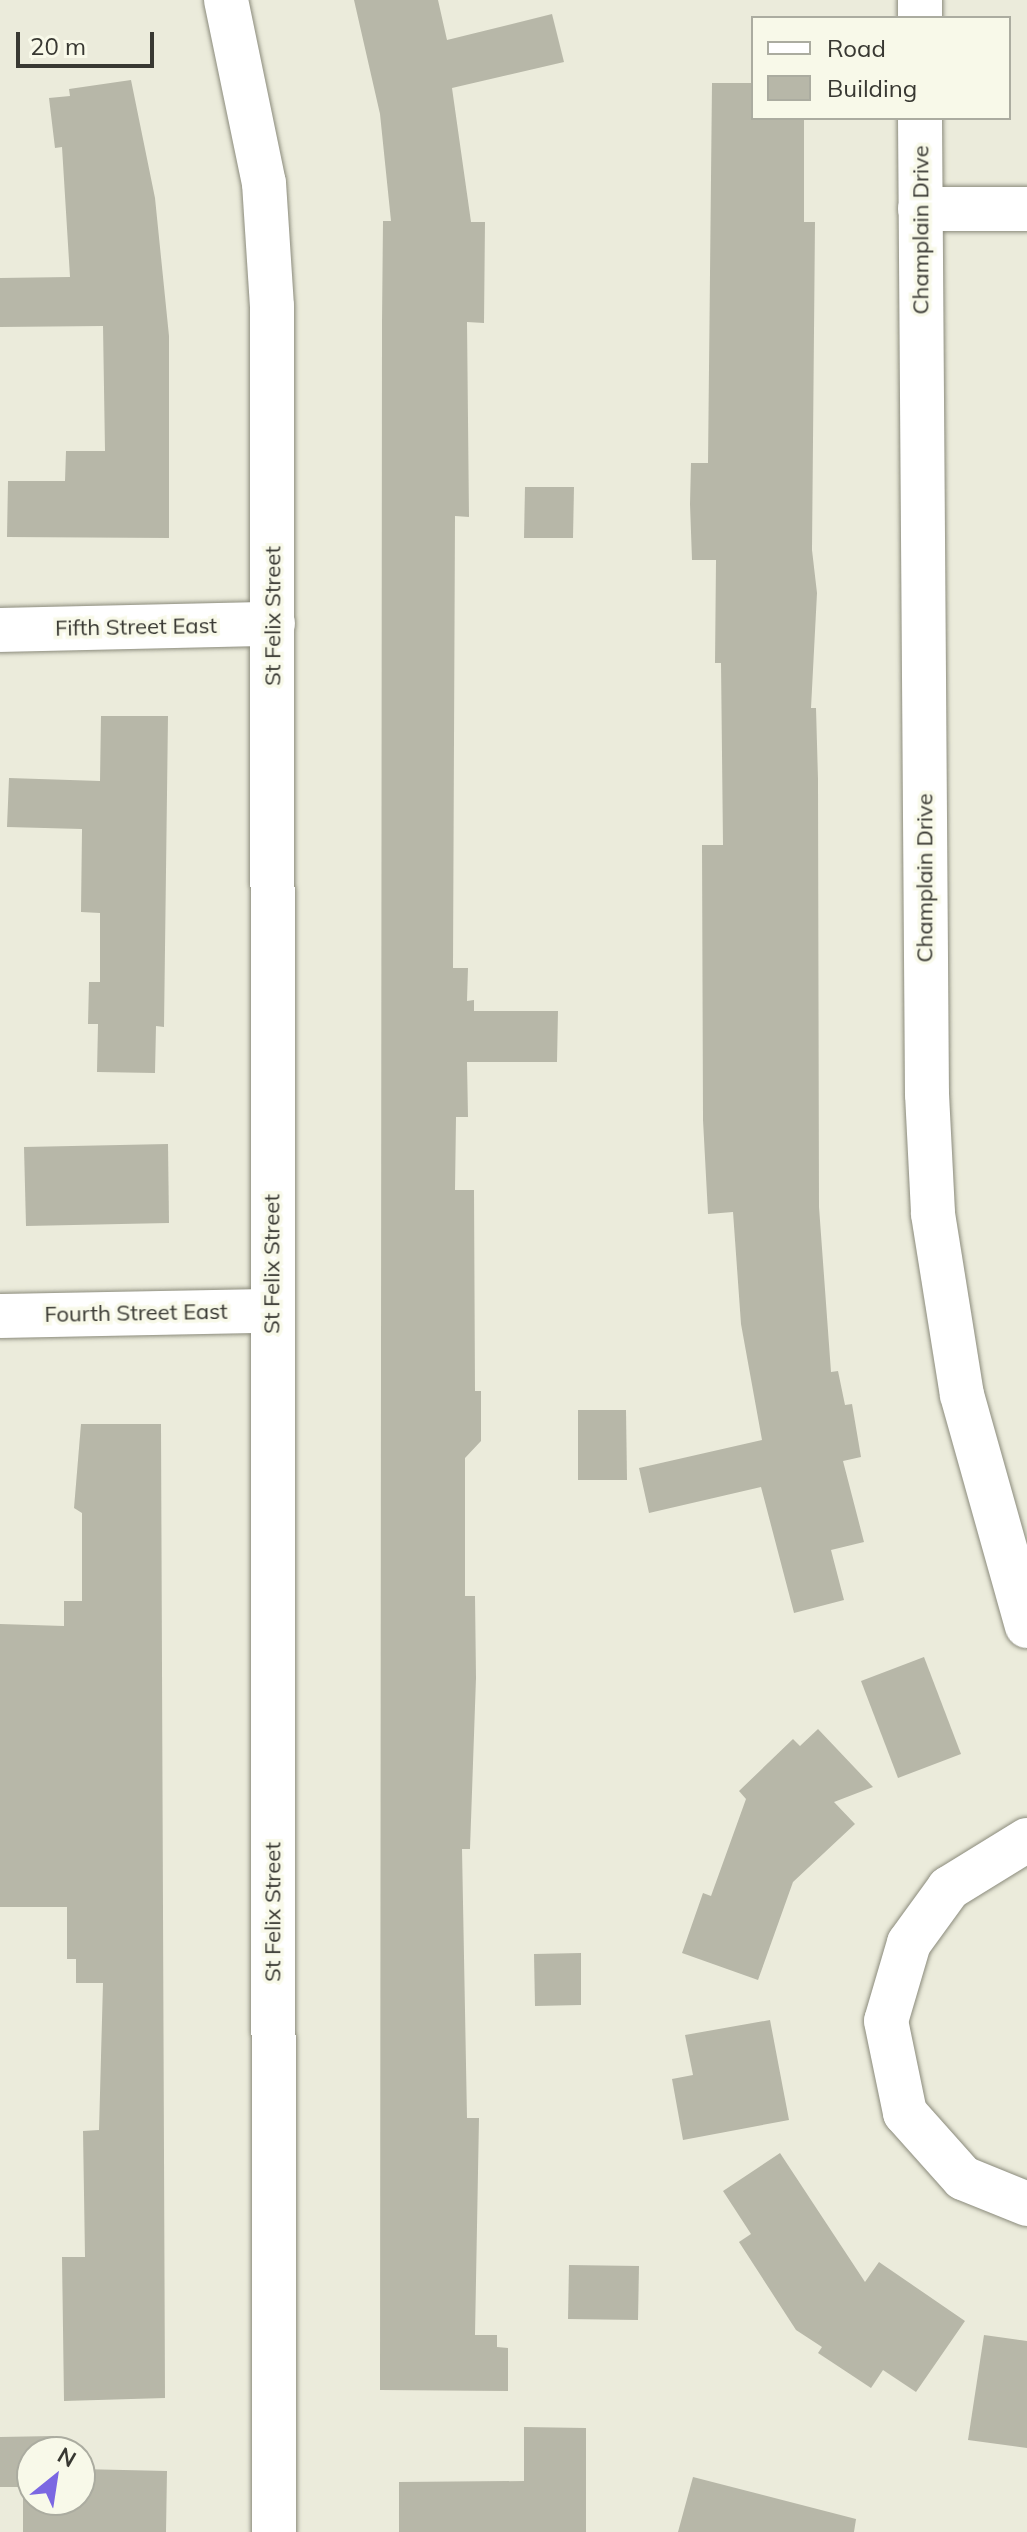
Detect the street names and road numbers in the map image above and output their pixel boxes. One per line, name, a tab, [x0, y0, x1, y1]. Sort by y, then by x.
street label: Champlain Drive	[908, 145, 934, 315]
street label: St Felix Street	[260, 546, 286, 686]
street label: Fifth Street East	[55, 612, 217, 642]
street label: Champlain Drive	[912, 793, 938, 963]
street label: St Felix Street	[259, 1194, 285, 1334]
street label: Fourth Street East	[44, 1298, 228, 1328]
street label: St Felix Street	[260, 1842, 286, 1982]

